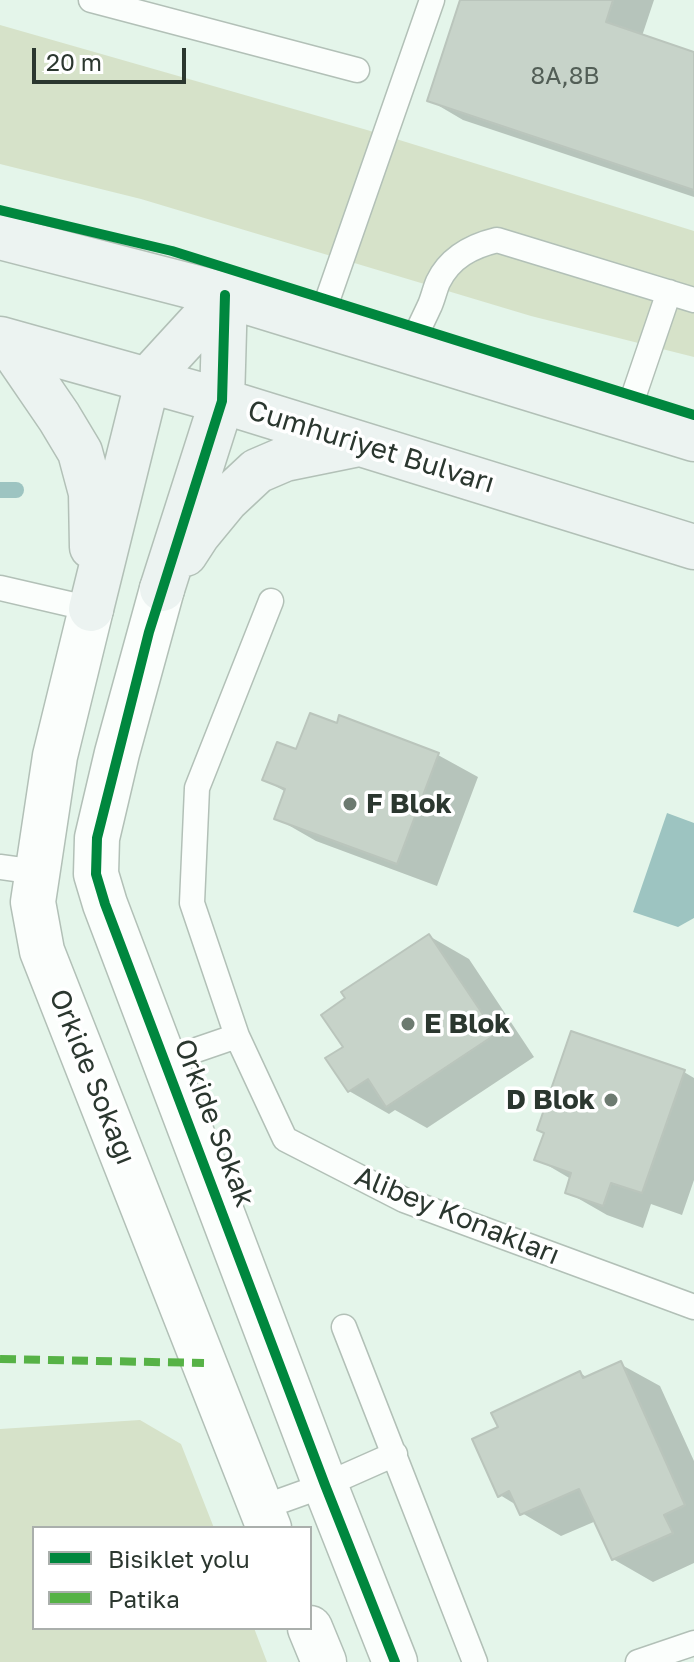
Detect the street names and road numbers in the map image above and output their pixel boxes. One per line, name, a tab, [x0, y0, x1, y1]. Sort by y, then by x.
street label: Cumhuriyet Bulvarı	[244, 393, 498, 501]
street label: Orkide Sokağı	[42, 984, 142, 1170]
street label: Orkide Sokak	[167, 1034, 261, 1212]
street label: Alibey Konakları	[350, 1160, 564, 1272]

